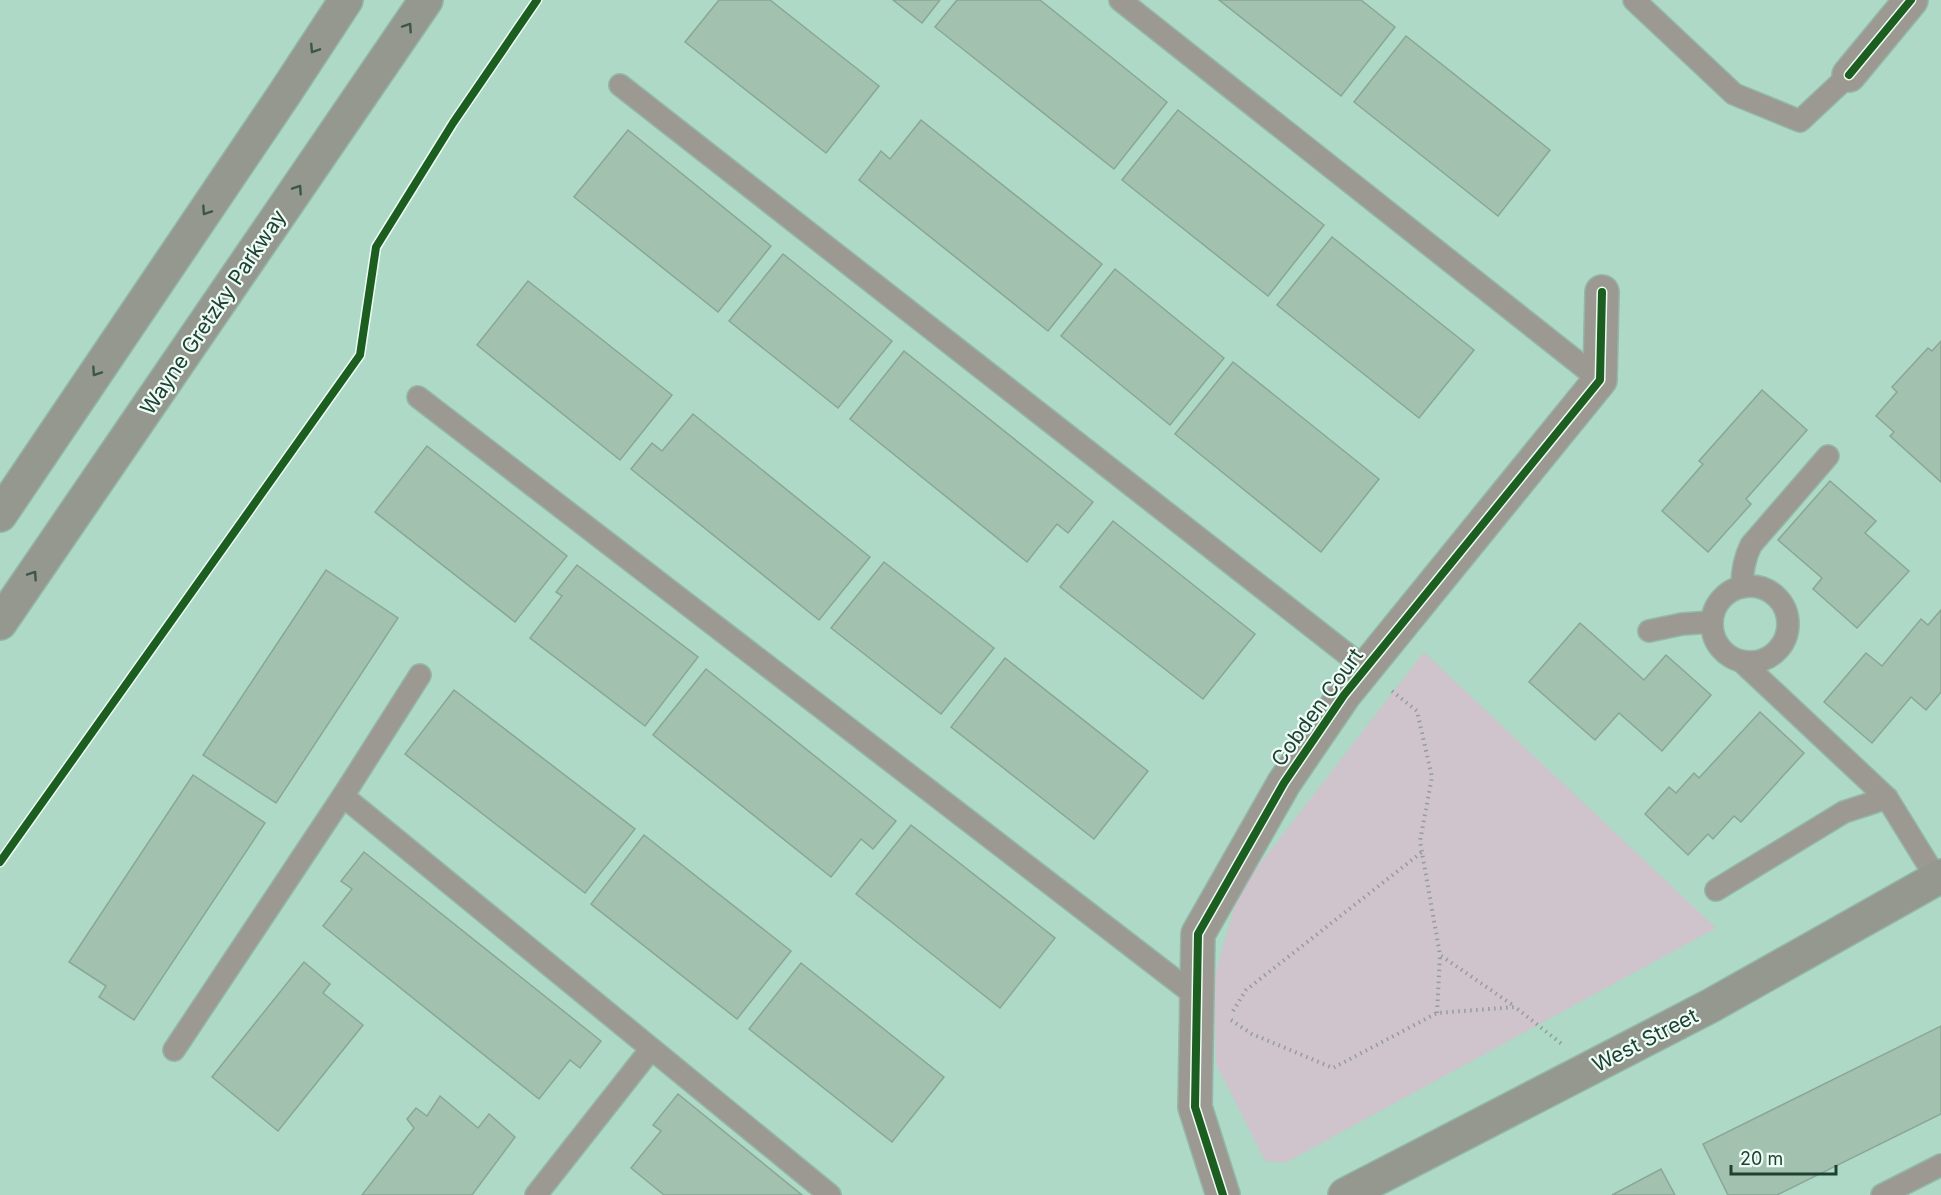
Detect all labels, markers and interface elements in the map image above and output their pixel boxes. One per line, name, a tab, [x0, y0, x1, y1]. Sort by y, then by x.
one-way arrow	[400, 23, 411, 34]
one-way arrow	[310, 43, 322, 53]
one-way arrow	[291, 184, 302, 195]
one-way arrow	[202, 204, 213, 215]
street label: Wayne Gretzky Parkway	[135, 205, 291, 419]
one-way arrow	[92, 366, 103, 377]
one-way arrow	[26, 570, 37, 581]
street label: Cobden Court	[1266, 643, 1368, 771]
street label: West Street	[1588, 1003, 1702, 1077]
scale bar	[1731, 1138, 1836, 1176]
text: 20 m	[1740, 1148, 1783, 1169]

